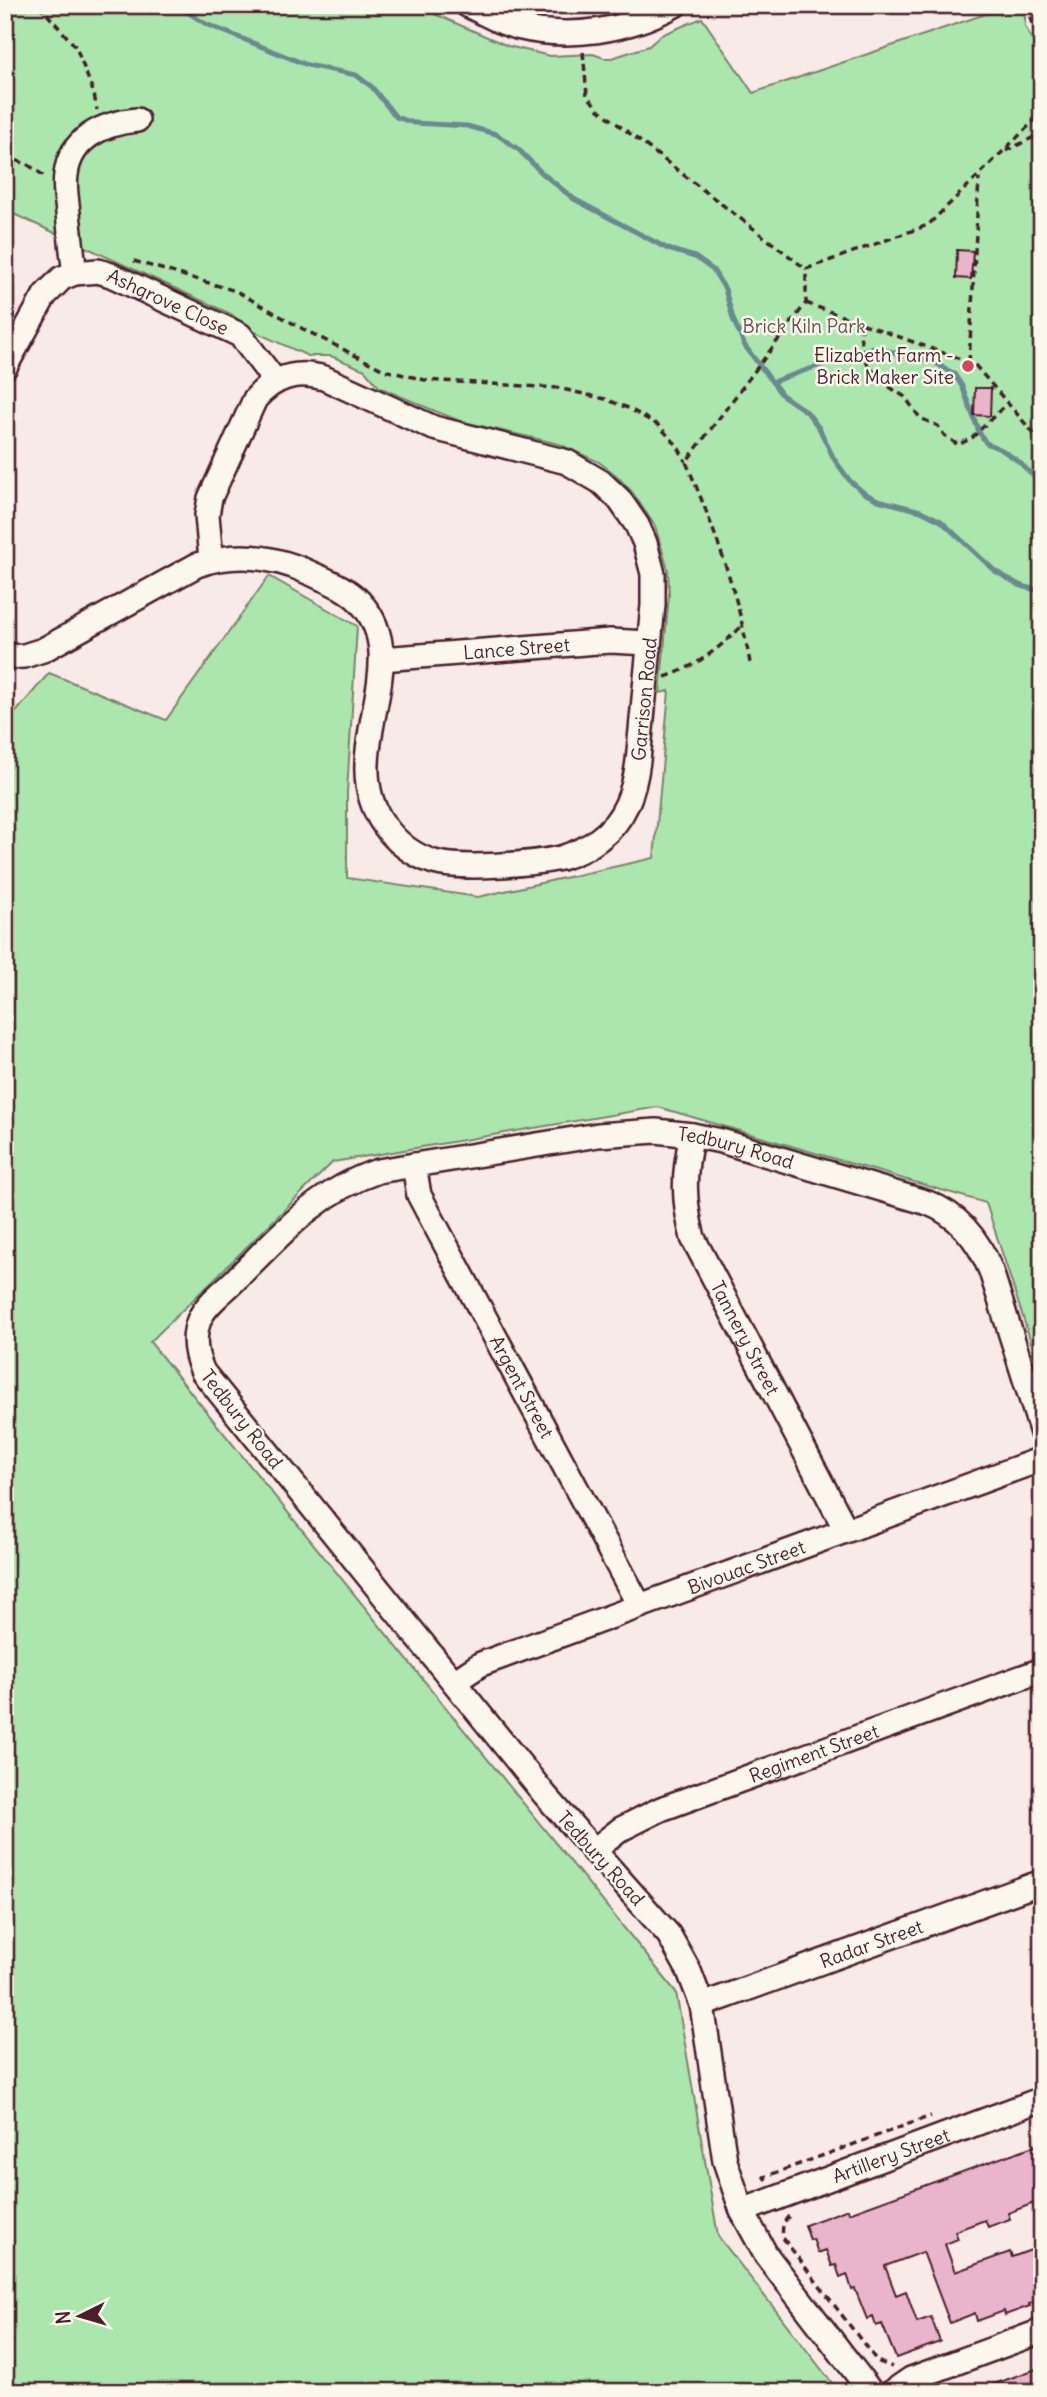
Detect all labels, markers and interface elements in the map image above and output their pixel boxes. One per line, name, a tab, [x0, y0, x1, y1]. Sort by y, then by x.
street label: Ashgrove Close	[104, 263, 233, 340]
park label: Brick Kiln Park	[742, 314, 866, 338]
place label: Elizabeth Farm - Brick Maker Site	[814, 343, 954, 389]
marker: Elizabeth Farm - Brick Maker Site	[960, 358, 976, 374]
street label: Lance Street	[462, 632, 571, 665]
street label: Garrison Road	[626, 636, 662, 762]
street label: Tedbury Road	[676, 1121, 797, 1174]
street label: Tannery Street	[706, 1277, 785, 1399]
street label: Argent Street	[485, 1331, 559, 1442]
street label: Tedbury Road	[196, 1365, 288, 1473]
street label: Bivouac Street	[684, 1535, 808, 1599]
street label: Regiment Street	[746, 1719, 882, 1788]
street label: Tedbury Road	[552, 1806, 650, 1910]
street label: Radar Street	[816, 1914, 926, 1973]
street label: Artillery Street	[829, 2123, 953, 2188]
north arrow	[46, 2282, 116, 2352]
text: N	[51, 2310, 76, 2325]

